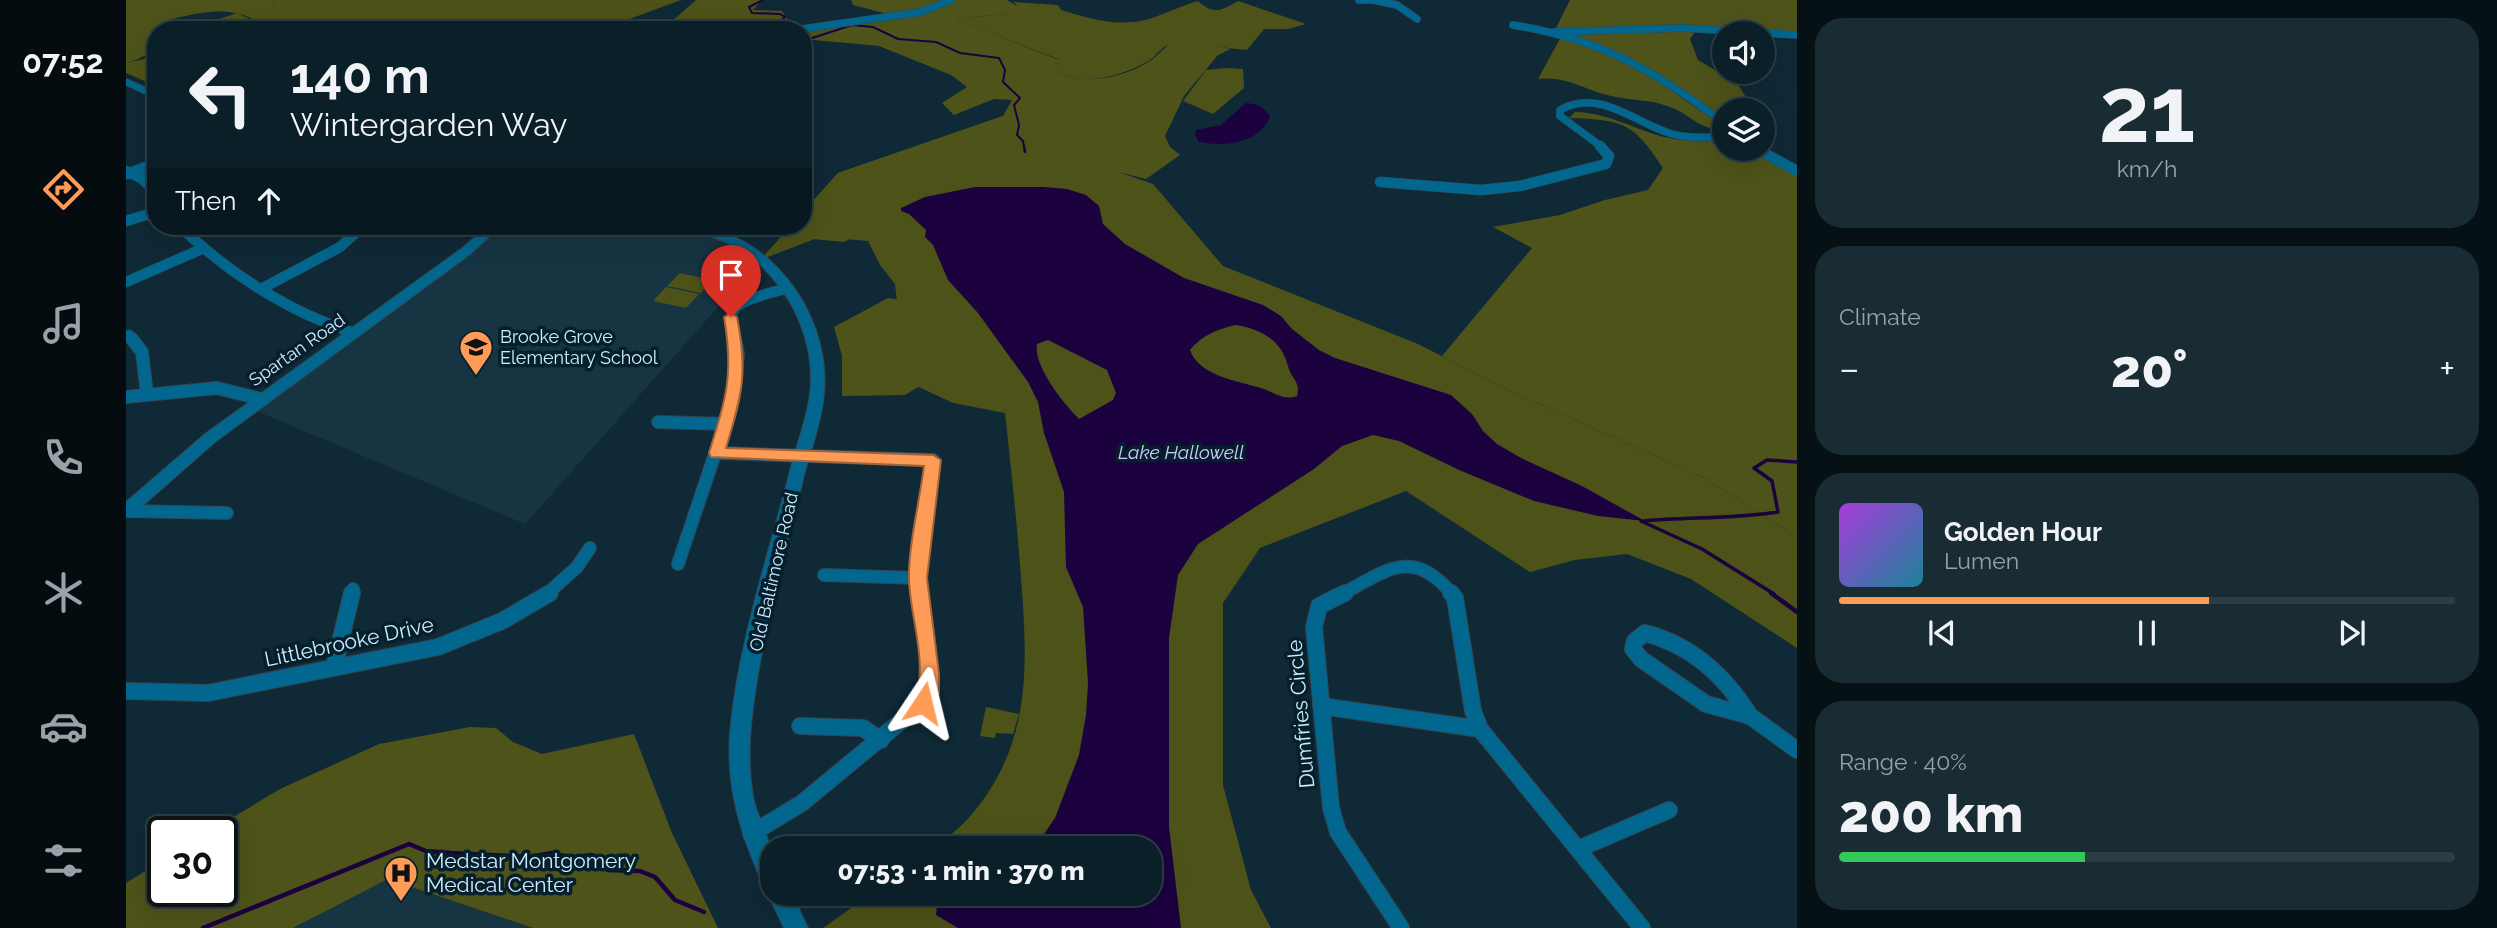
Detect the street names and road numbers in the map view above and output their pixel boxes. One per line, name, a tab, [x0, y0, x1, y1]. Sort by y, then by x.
street label: Spartan Road	[245, 309, 349, 390]
street label: Old Baltimore Road	[745, 490, 802, 653]
street label: Littlebrooke Drive	[262, 611, 436, 672]
street label: Dumfries Circle	[1282, 639, 1319, 789]

